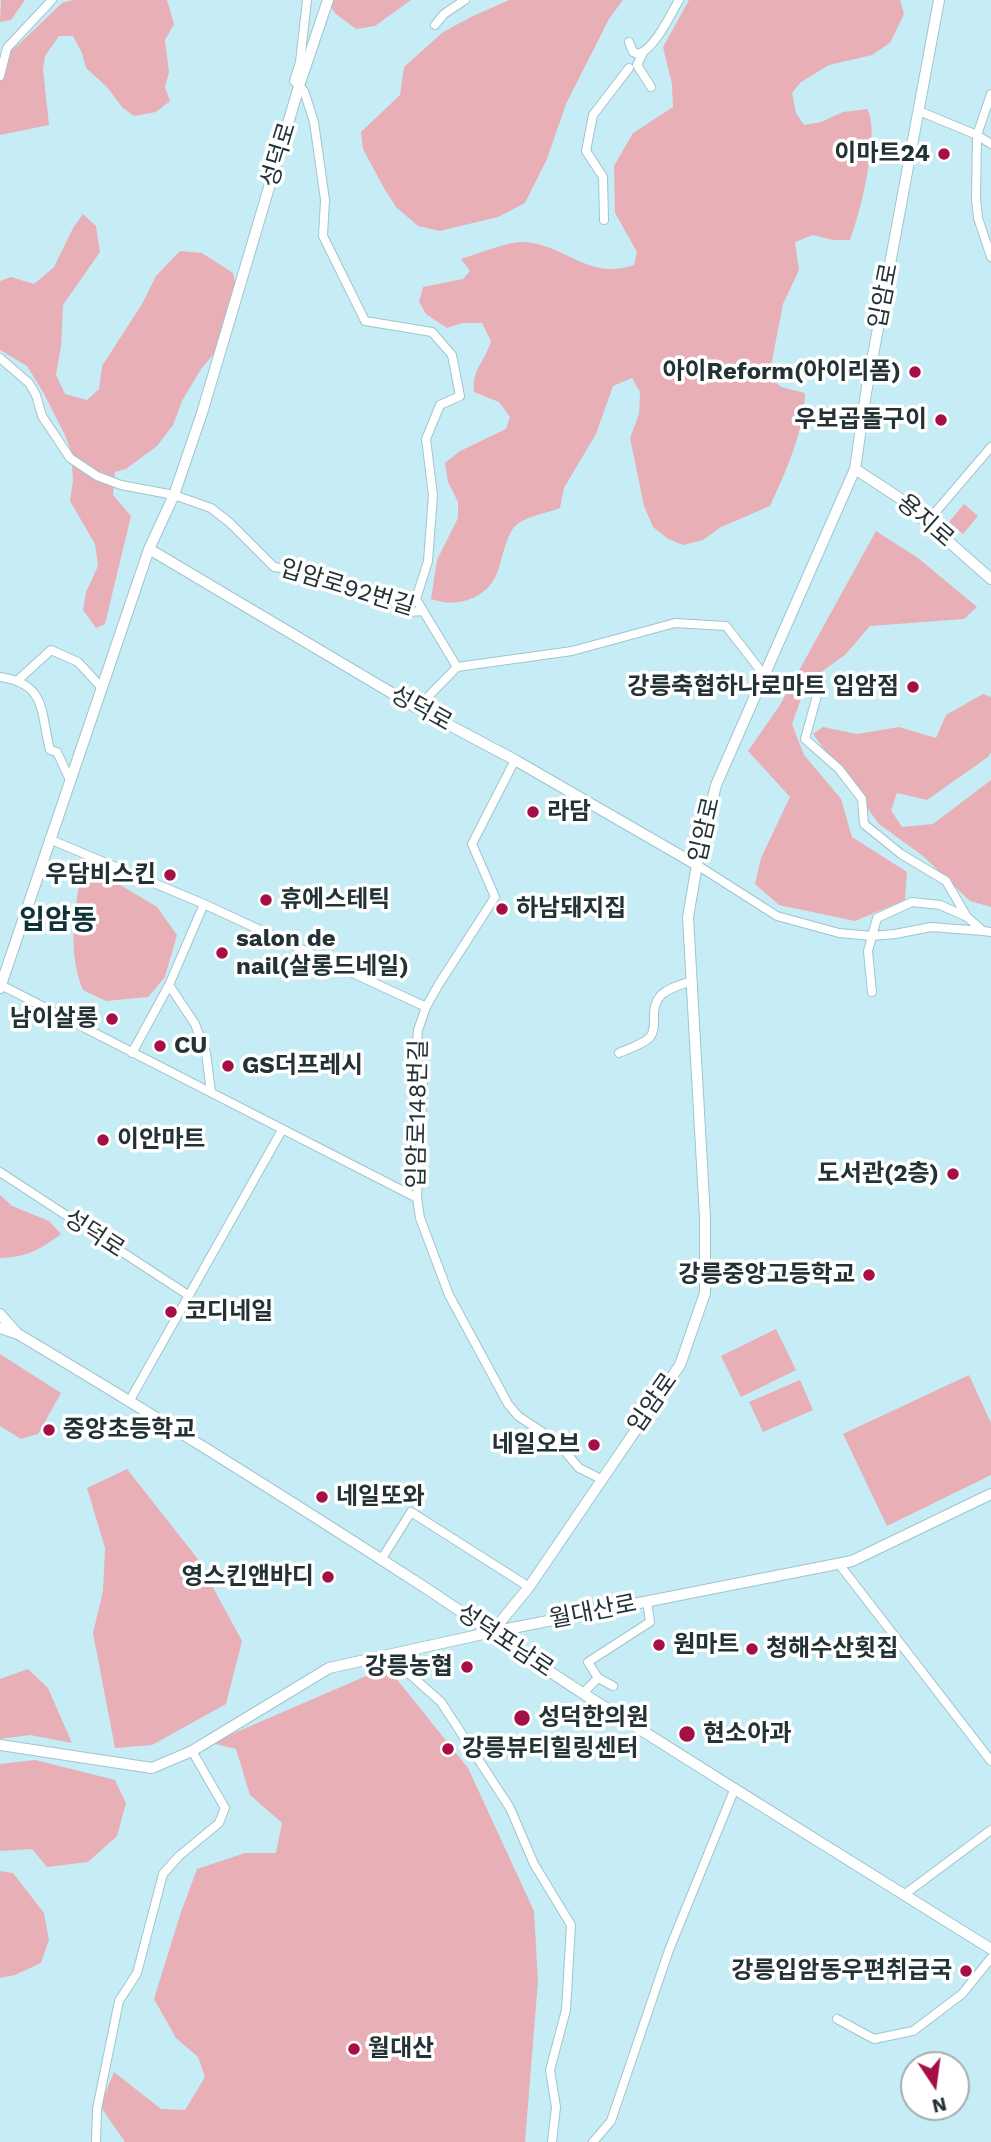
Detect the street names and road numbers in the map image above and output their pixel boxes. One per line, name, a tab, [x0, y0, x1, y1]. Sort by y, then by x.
street label: 성덕로	[256, 119, 302, 191]
street label: 입암로	[864, 261, 904, 331]
street label: 용지로	[891, 488, 959, 554]
street label: 입암로92번길	[276, 554, 418, 622]
street label: 성덕로	[385, 680, 457, 738]
street label: 입암로	[684, 794, 726, 866]
street label: 입암로148번길	[402, 1039, 434, 1189]
street label: 성덕로	[58, 1204, 130, 1264]
street label: 입암로	[622, 1368, 684, 1438]
street label: 월대산로	[547, 1589, 639, 1635]
street label: 성덕포남로	[451, 1598, 559, 1684]

